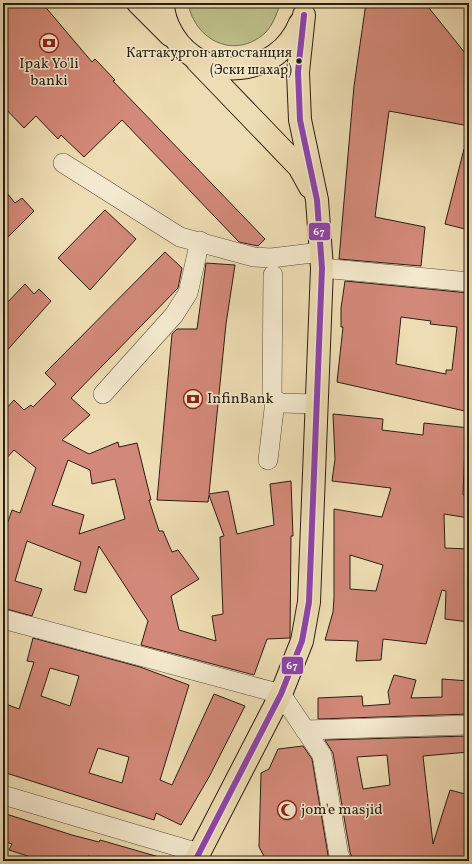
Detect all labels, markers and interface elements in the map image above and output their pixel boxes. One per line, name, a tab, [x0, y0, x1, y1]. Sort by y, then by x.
bank icon: Ipak Yo'li banki	[38, 32, 60, 54]
place label: Каттакургон автостанция (Эски шахар)	[126, 44, 292, 80]
place label: Ipak Yo'li banki	[19, 54, 79, 92]
marker: Каттакургон автостанция (Эски шахар)	[294, 56, 304, 66]
line badge: 67	[308, 222, 331, 241]
text: 67	[313, 225, 325, 240]
bank icon: InfinBank	[182, 388, 204, 410]
place label: InfinBank	[207, 389, 274, 410]
line badge: 67	[281, 656, 304, 675]
text: 67	[286, 659, 298, 674]
mosque icon: jom'e masjid	[276, 799, 298, 821]
place label: jom'e masjid	[301, 800, 383, 821]

